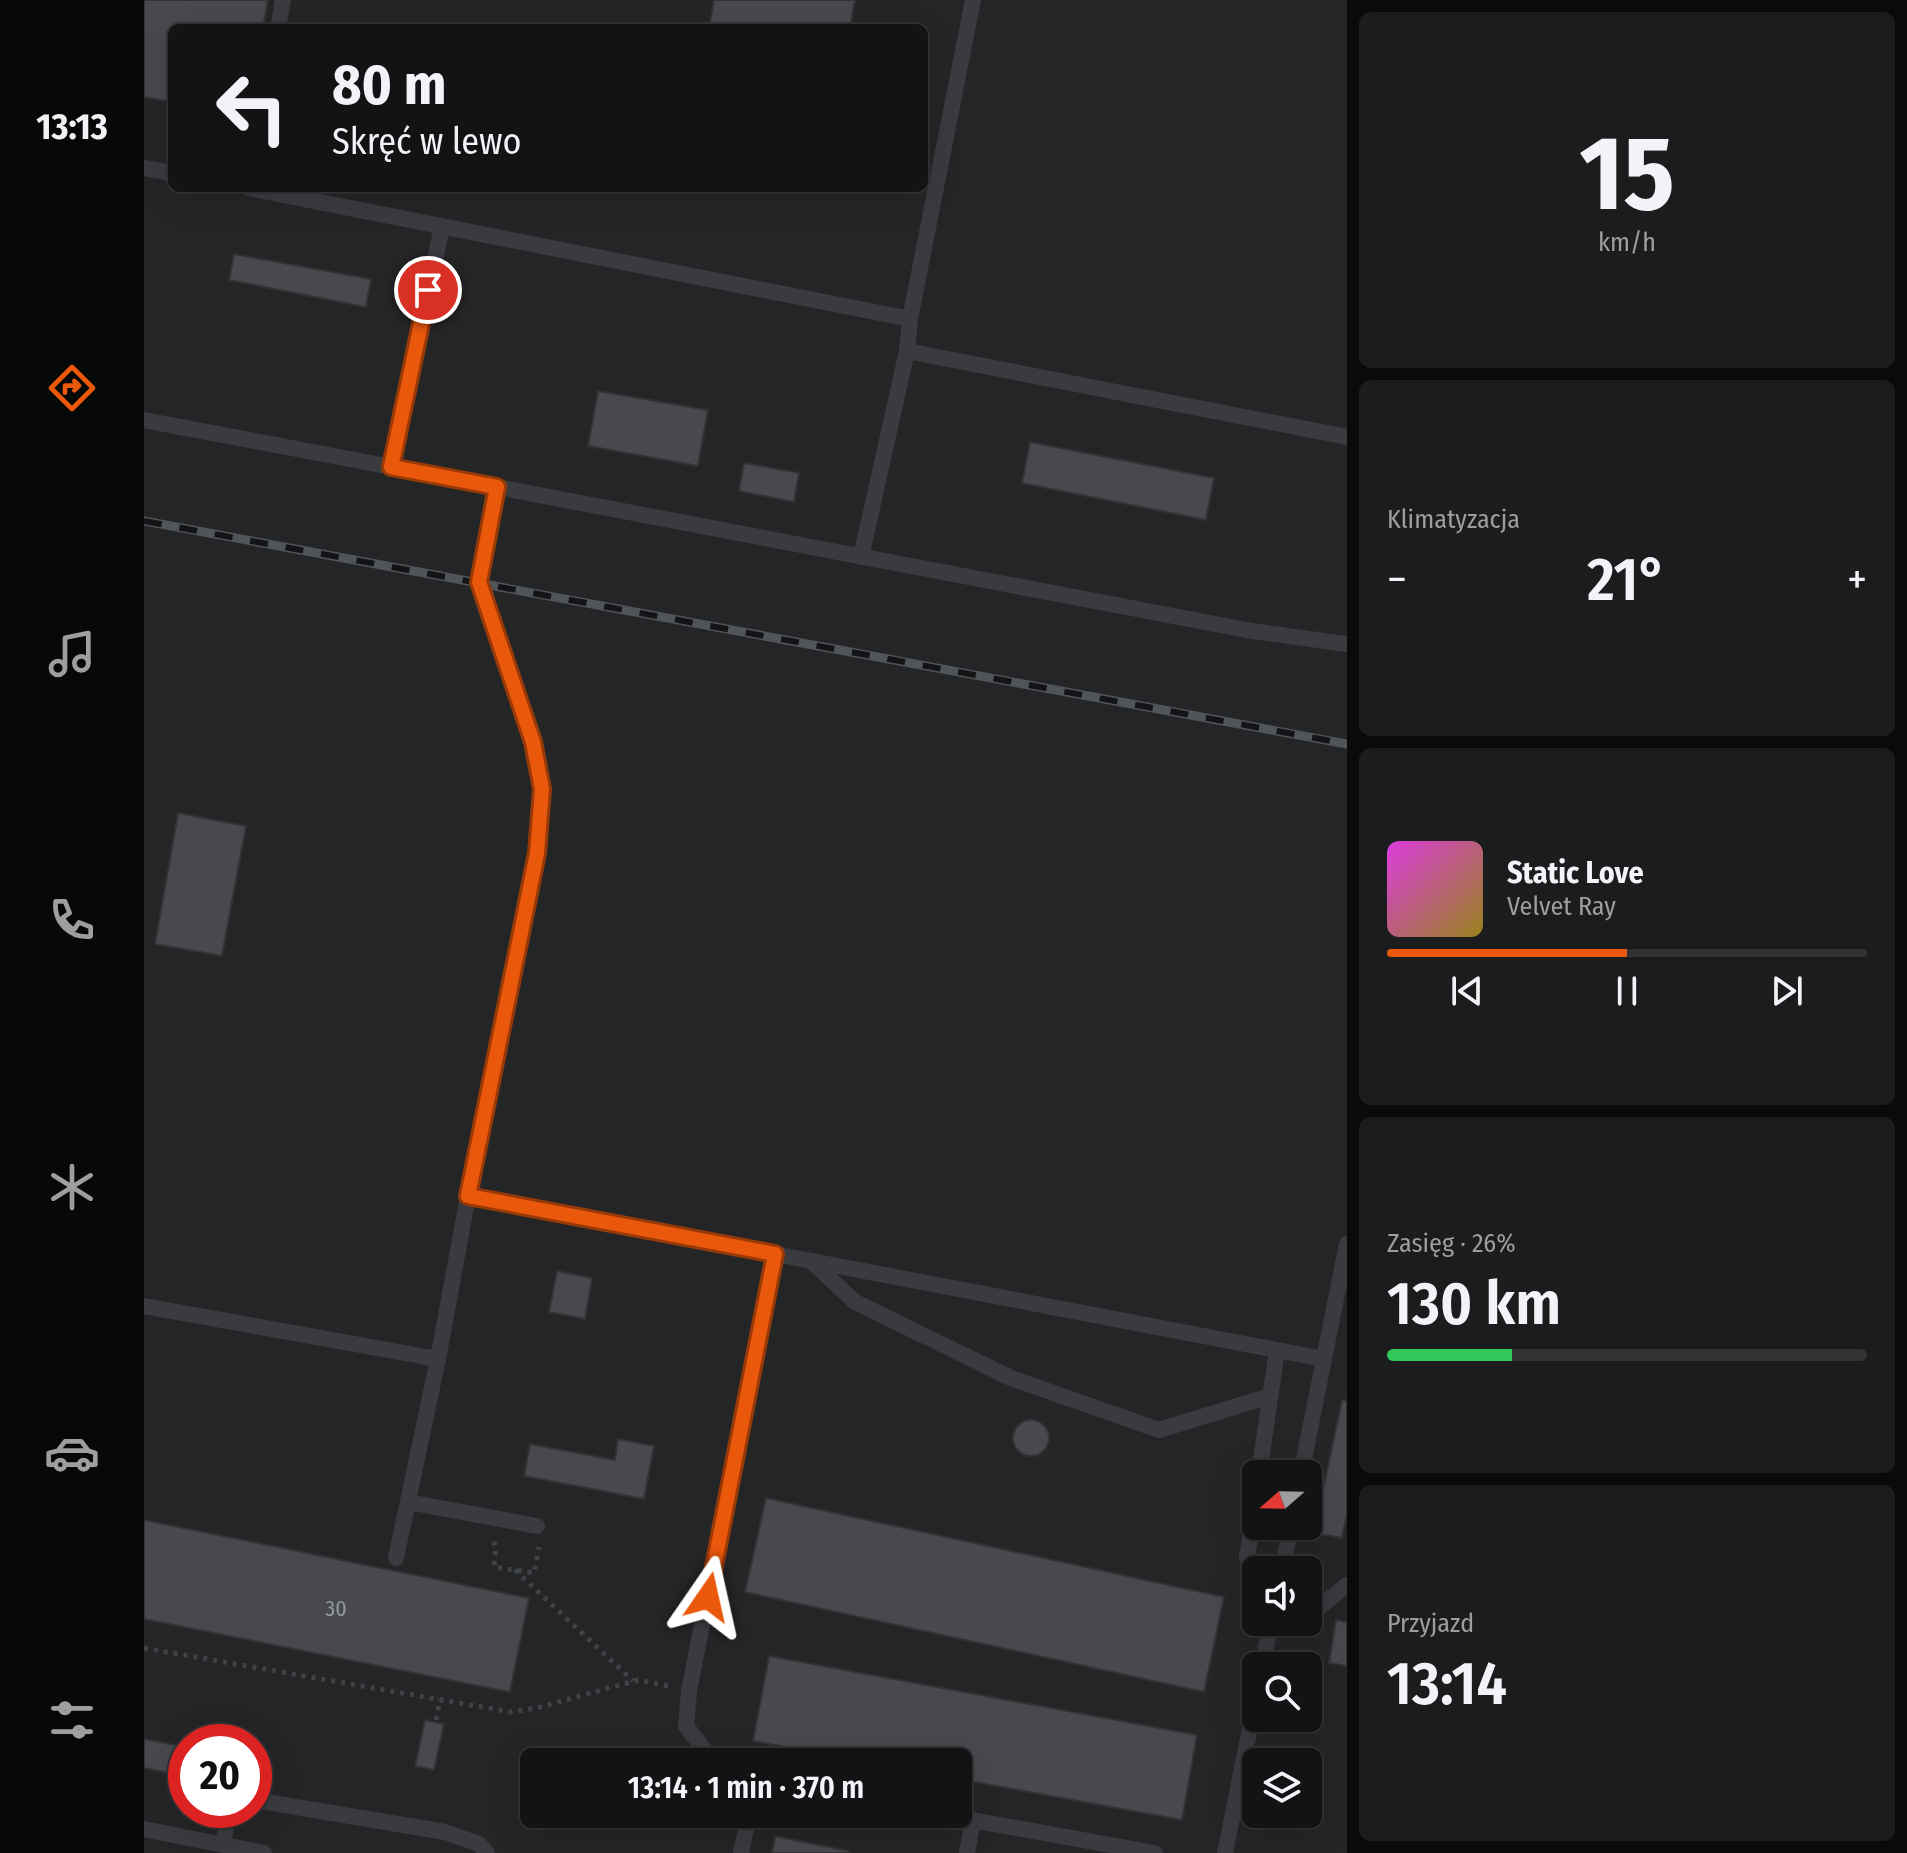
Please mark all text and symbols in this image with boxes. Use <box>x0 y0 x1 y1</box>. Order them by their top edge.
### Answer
text: 80 m <box>332 52 447 119</box>
icon: left <box>200 56 304 160</box>
text: 13:13 <box>36 105 108 149</box>
text: 15 <box>1579 112 1675 237</box>
text: Skręć w lewo <box>332 120 522 164</box>
text: km/h <box>1598 227 1656 258</box>
pin <box>394 256 462 324</box>
icon: arrive <box>406 268 450 312</box>
icon: directions <box>44 360 100 416</box>
text: Klimatyzacja <box>1387 504 1520 535</box>
text: 21° <box>1587 544 1667 616</box>
text: − <box>1387 553 1407 606</box>
text: + <box>1847 553 1867 606</box>
icon: music <box>44 626 100 682</box>
text: Static Love <box>1507 855 1644 891</box>
text: Velvet Ray <box>1507 891 1616 922</box>
icon: phone <box>44 892 100 948</box>
icon: previous <box>1445 969 1489 1013</box>
icon: pause <box>1605 969 1649 1013</box>
icon: next <box>1765 969 1809 1013</box>
icon: climate <box>44 1159 100 1215</box>
text: Zasięg · 26% <box>1387 1228 1516 1259</box>
text: 130 km <box>1387 1268 1561 1340</box>
icon: car <box>44 1425 100 1481</box>
north arrow <box>1242 1460 1322 1540</box>
map controls <box>1242 1460 1322 1828</box>
position arrow <box>666 1555 750 1639</box>
button: sound <box>1242 1556 1322 1636</box>
house number: 30 <box>325 1595 347 1622</box>
text: Przyjazd <box>1387 1608 1474 1639</box>
text: 13:14 <box>1387 1648 1507 1720</box>
button: search <box>1242 1652 1322 1732</box>
icon: filters <box>44 1692 100 1748</box>
speed limit sign: 20 <box>168 1724 272 1828</box>
button: layers <box>1242 1748 1322 1828</box>
text: 13:14 · 1 min · 370 m <box>628 1770 864 1806</box>

